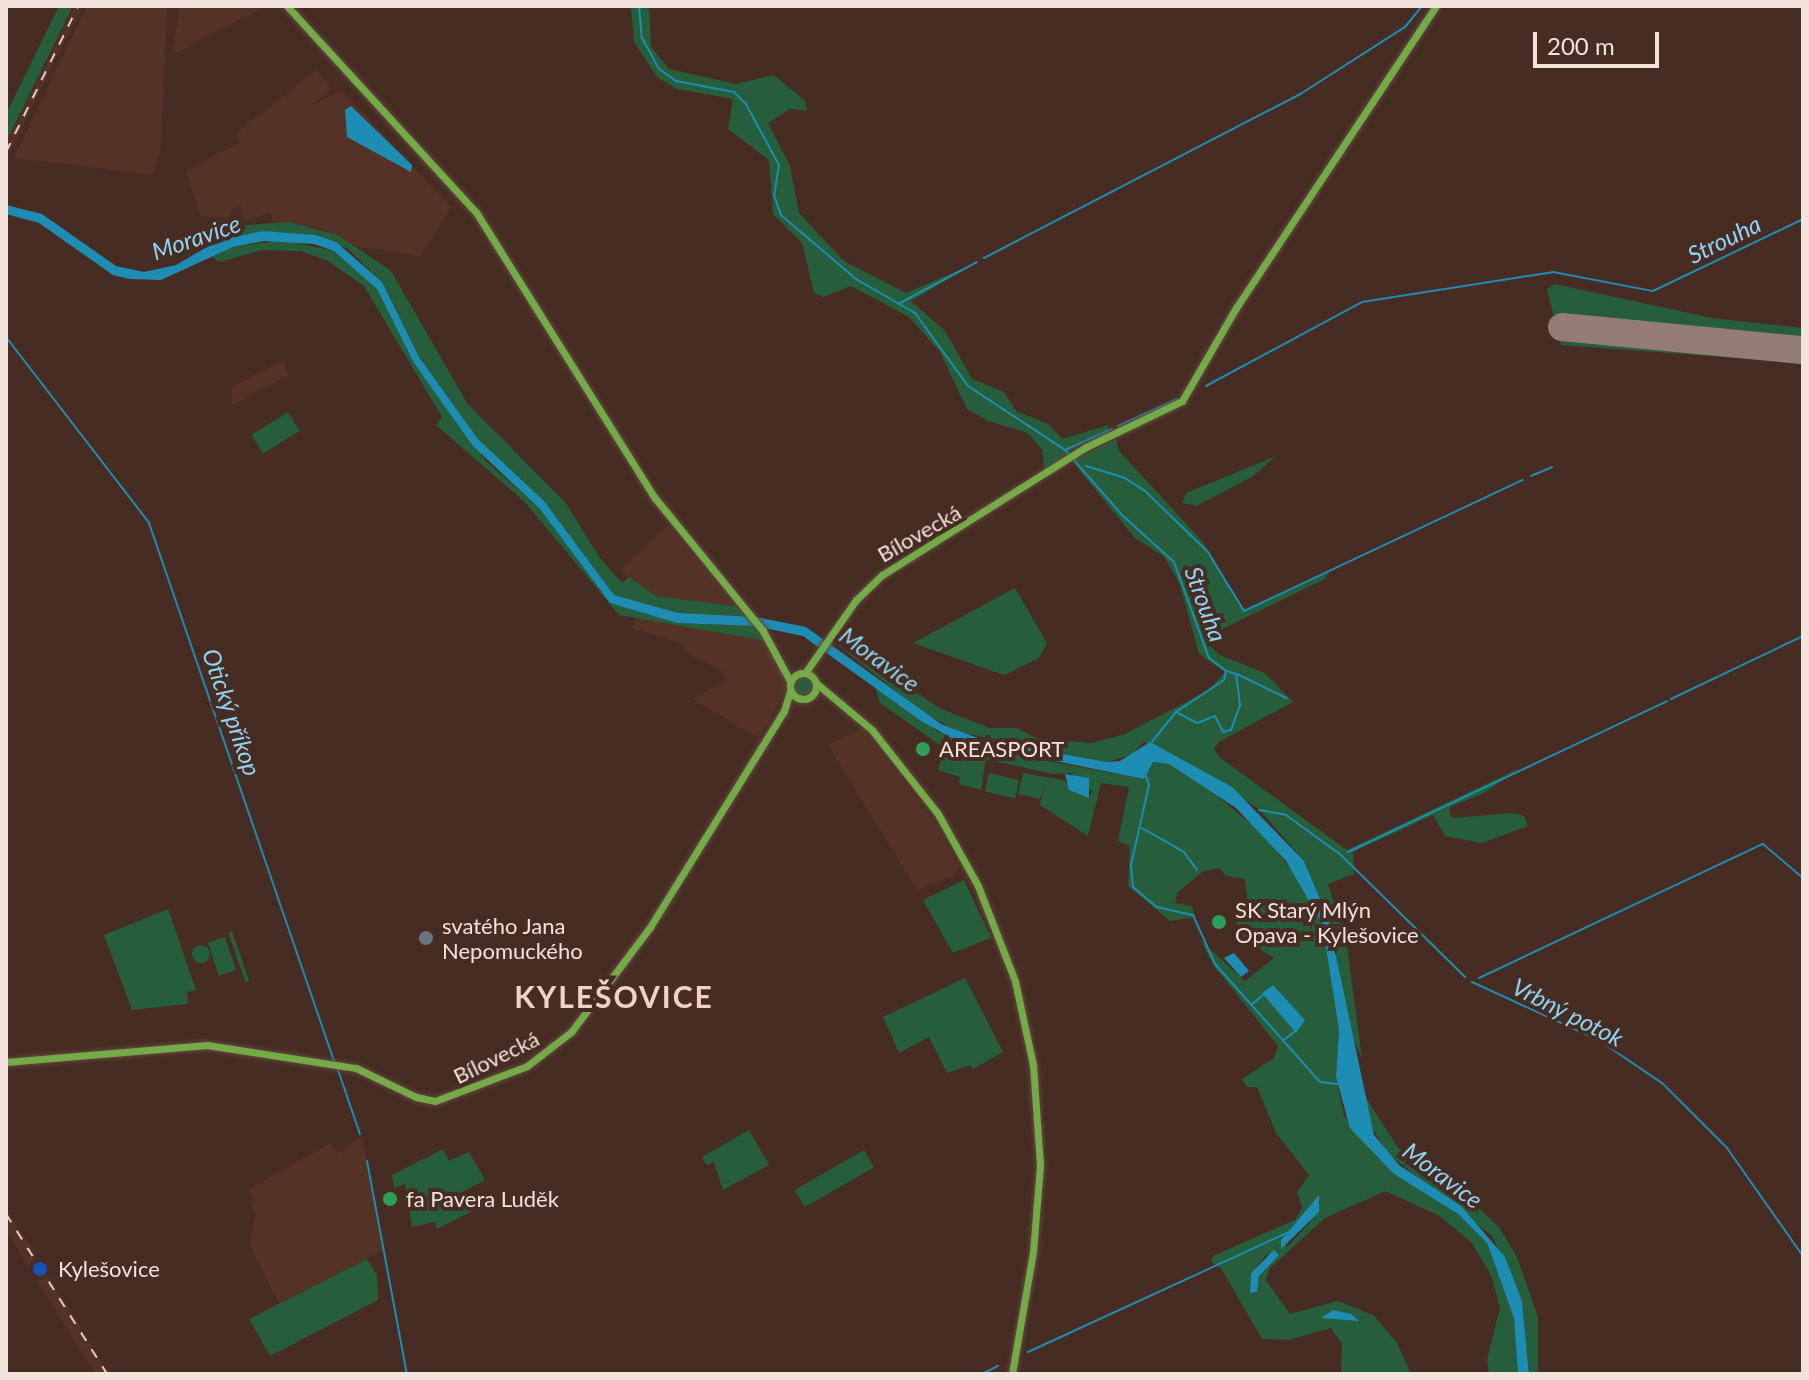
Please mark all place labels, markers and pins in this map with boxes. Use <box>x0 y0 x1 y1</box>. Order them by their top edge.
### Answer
place label: AREASPORT <box>939 736 1064 762</box>
marker: AREASPORT <box>914 740 932 758</box>
place label: SK Starý Mlýn Opava - Kylešovice <box>1235 896 1419 948</box>
place label: svatého Jana Nepomuckého <box>442 912 583 964</box>
marker: SK Starý Mlýn Opava - Kylešovice <box>1210 913 1228 931</box>
marker: svatého Jana Nepomuckého <box>417 929 435 947</box>
place label: fa Pavera Luděk <box>406 1186 559 1212</box>
marker: fa Pavera Luděk <box>381 1190 399 1208</box>
place label: Kylešovice <box>58 1256 160 1282</box>
marker: Kylešovice <box>29 1258 51 1280</box>

